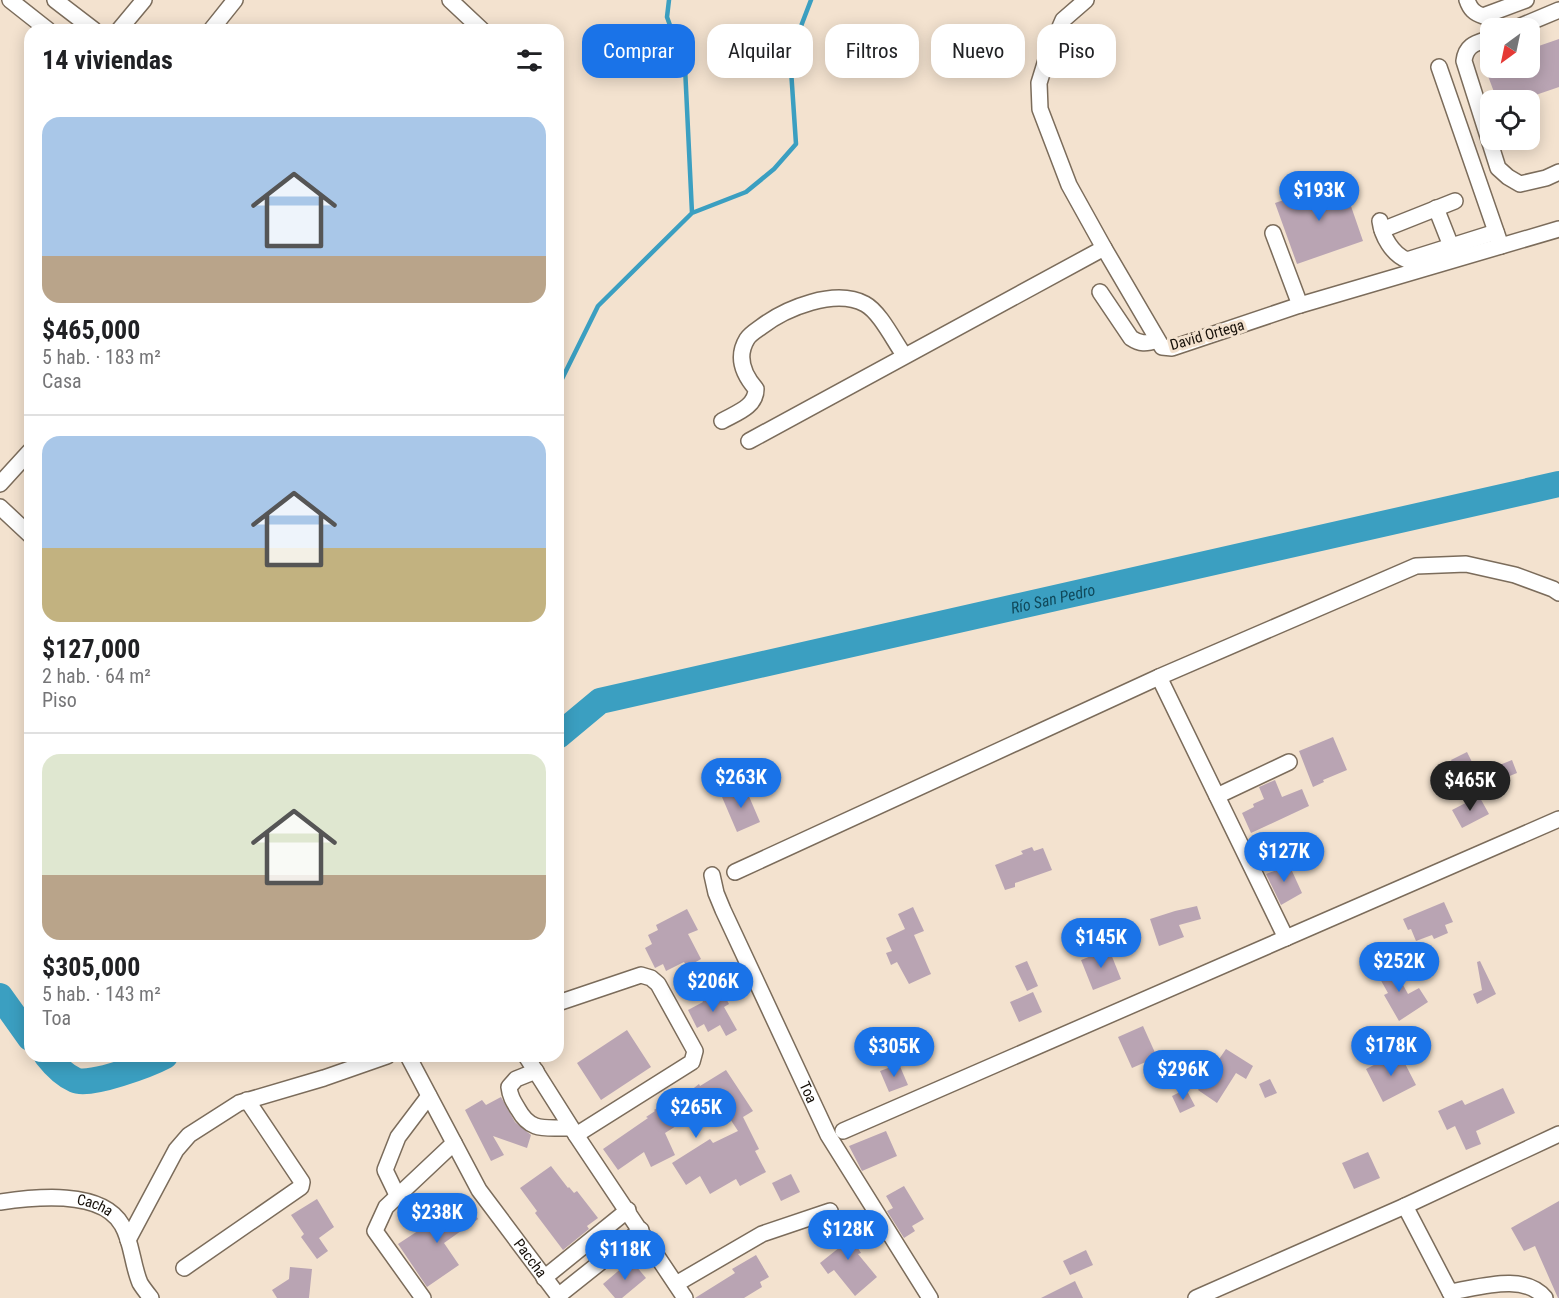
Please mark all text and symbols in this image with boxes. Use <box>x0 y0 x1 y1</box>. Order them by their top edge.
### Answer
north arrow <box>1480 18 1540 78</box>
map controls <box>1480 18 1540 150</box>
chip: Comprar <box>582 24 695 78</box>
chip: Alquilar <box>707 24 813 78</box>
chip: Filtros <box>825 24 919 78</box>
chip: Nuevo <box>931 24 1025 78</box>
chip: Piso <box>1037 24 1116 78</box>
icon: filters <box>513 44 546 77</box>
text: 14 viviendas <box>42 45 173 75</box>
button: locate <box>1480 90 1540 150</box>
icon: home <box>240 156 348 264</box>
pin: $193K <box>1277 171 1361 222</box>
text: $193K <box>1293 178 1345 202</box>
text: $465,000 <box>42 315 140 345</box>
street label: David Ortega <box>1168 316 1246 354</box>
text: 5 hab. · 183 m² <box>42 345 161 369</box>
text: Casa <box>42 369 82 393</box>
icon: home <box>240 475 348 583</box>
water label: Río San Pedro <box>1009 580 1097 618</box>
text: $127,000 <box>42 634 140 664</box>
text: 2 hab. · 64 m² <box>42 664 151 688</box>
text: Piso <box>42 688 77 712</box>
pin: $263K <box>699 758 783 809</box>
pin: $465K <box>1428 761 1512 812</box>
text: $263K <box>715 765 767 789</box>
text: $465K <box>1444 768 1496 792</box>
icon: home <box>240 793 348 901</box>
pin: $127K <box>1242 832 1326 883</box>
text: $127K <box>1258 839 1310 863</box>
pin: $145K <box>1059 918 1143 969</box>
text: $145K <box>1075 925 1127 949</box>
pin: $252K <box>1357 942 1441 993</box>
text: $252K <box>1373 949 1425 973</box>
text: $305,000 <box>42 952 140 982</box>
pin: $206K <box>671 962 755 1013</box>
text: $206K <box>687 969 739 993</box>
text: 5 hab. · 143 m² <box>42 982 161 1006</box>
text: Toa <box>42 1006 71 1030</box>
pin: $178K <box>1349 1026 1433 1077</box>
pin: $305K <box>852 1027 936 1078</box>
text: $178K <box>1365 1033 1417 1057</box>
text: $305K <box>868 1034 920 1058</box>
pin: $296K <box>1141 1050 1225 1101</box>
text: $296K <box>1157 1057 1209 1081</box>
street label: Toa <box>795 1079 821 1106</box>
pin: $265K <box>654 1088 738 1139</box>
text: $265K <box>670 1095 722 1119</box>
street label: Cacha <box>75 1190 117 1220</box>
pin: $238K <box>395 1193 479 1244</box>
text: $238K <box>411 1200 463 1224</box>
pin: $128K <box>806 1210 890 1261</box>
text: $128K <box>822 1217 874 1241</box>
pin: $118K <box>583 1230 667 1281</box>
street label: Paccha <box>510 1235 551 1281</box>
text: $118K <box>599 1237 651 1261</box>

